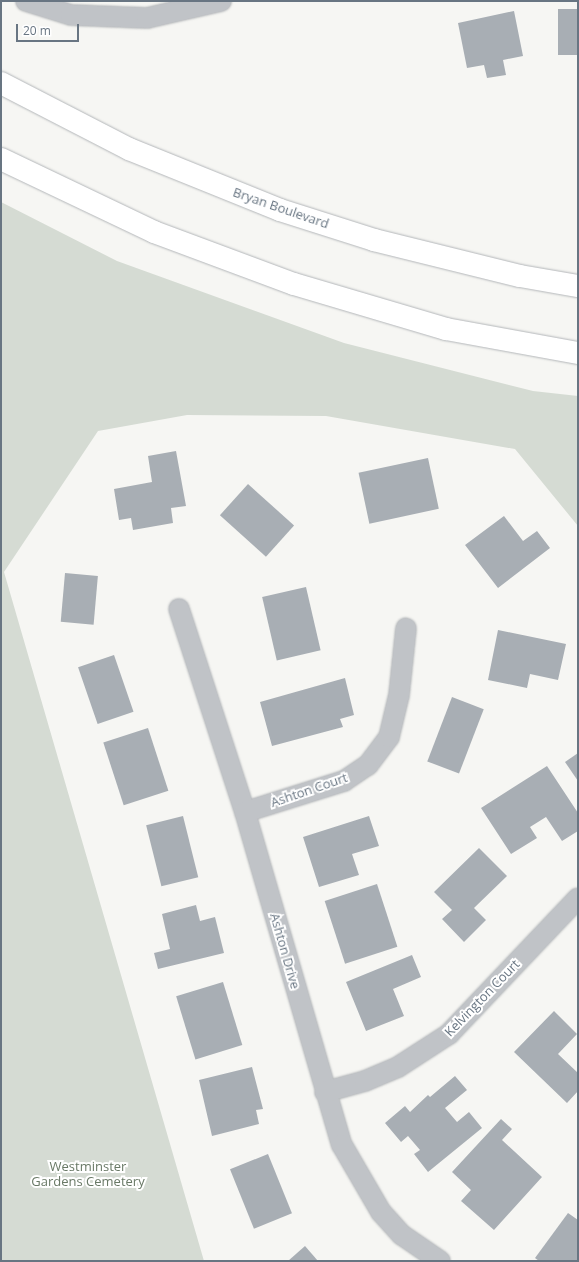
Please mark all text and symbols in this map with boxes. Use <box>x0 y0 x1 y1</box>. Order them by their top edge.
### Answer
scale bar <box>18 16 81 42</box>
text: 20 m <box>23 22 51 39</box>
street label: Bryan Boulevard <box>231 184 331 232</box>
street label: Ashton Court <box>269 770 349 810</box>
street label: Ashton Drive <box>267 911 303 991</box>
street label: Kelvington Court <box>441 956 523 1040</box>
park label: Westminster Gardens Cemetery <box>31 1159 145 1190</box>

